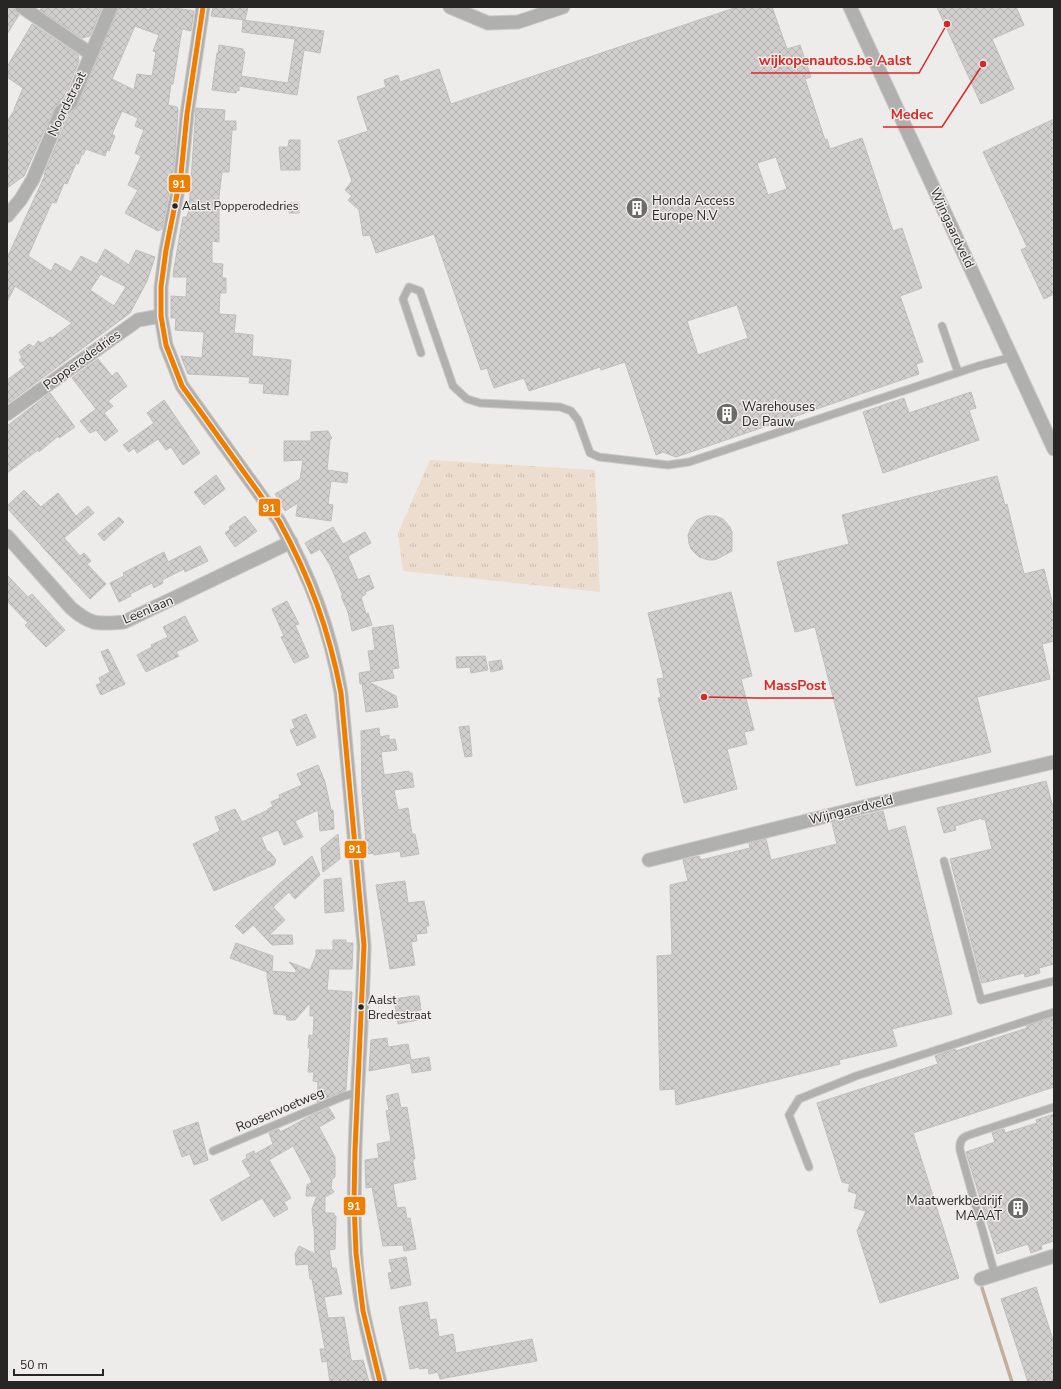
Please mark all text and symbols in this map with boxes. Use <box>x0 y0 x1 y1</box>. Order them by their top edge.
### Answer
callout: wijkopenautos.be Aalst <box>751 47 919 73</box>
text: wijkopenautos.be Aalst <box>759 51 912 70</box>
street label: Noordstraat <box>44 68 91 139</box>
callout: Medec <box>883 101 942 127</box>
text: Medec <box>891 105 934 124</box>
line badge: 91 <box>168 174 191 193</box>
text: 91 <box>172 177 186 192</box>
street label: Wijngaardveld <box>926 185 978 271</box>
place label: Honda Access Europe N.V <box>652 192 735 225</box>
building icon: Honda Access Europe N.V <box>624 195 650 221</box>
place label: Aalst Popperodedries <box>182 198 299 214</box>
marker: Aalst Popperodedries <box>170 201 180 211</box>
street label: Popperodedries <box>40 326 124 394</box>
place label: Warehouses De Pauw <box>742 398 815 431</box>
building icon: Warehouses De Pauw <box>714 401 740 427</box>
line badge: 91 <box>258 498 281 517</box>
text: 91 <box>262 501 276 516</box>
street label: Leenlaan <box>120 591 176 629</box>
callout: MassPost <box>756 672 834 698</box>
text: MassPost <box>764 676 827 695</box>
street label: Wijngaardveld <box>807 791 895 829</box>
line badge: 91 <box>344 840 367 859</box>
text: 91 <box>348 842 362 857</box>
place label: Aalst Bredestraat <box>368 992 432 1023</box>
marker: Aalst Bredestraat <box>356 1002 366 1012</box>
street label: Roosenvoetweg <box>233 1083 327 1137</box>
place label: Maatwerkbedrijf MAAAT <box>906 1192 1003 1225</box>
building icon: Maatwerkbedrijf MAAAT <box>1005 1195 1031 1221</box>
line badge: 91 <box>343 1196 366 1216</box>
text: 91 <box>347 1199 361 1214</box>
scale bar <box>14 1351 103 1377</box>
text: 50 m <box>20 1357 48 1373</box>

